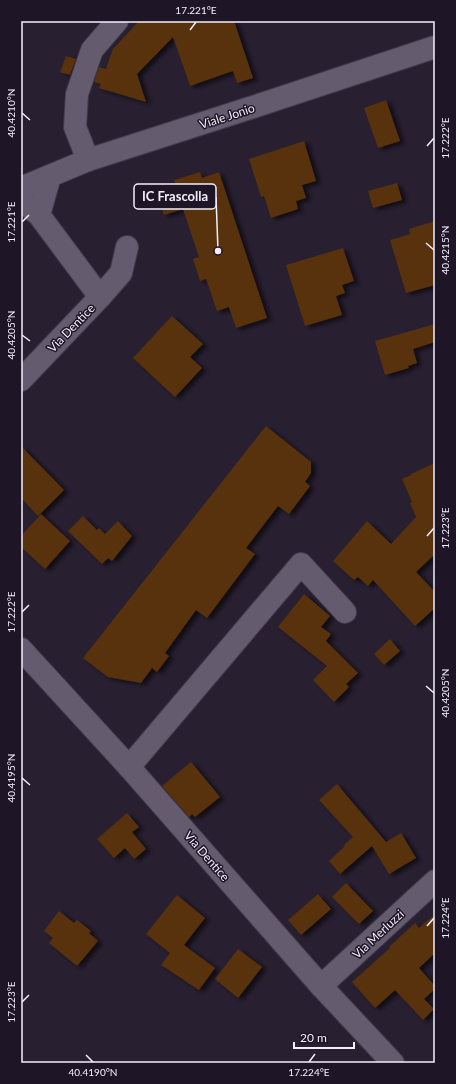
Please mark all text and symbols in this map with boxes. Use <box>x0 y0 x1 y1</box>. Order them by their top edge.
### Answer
text: 17.221°E <box>175 4 217 16</box>
text: 40.4210°N <box>5 89 17 137</box>
street label: Viale Jonio <box>198 100 257 132</box>
text: 17.222°E <box>439 117 451 159</box>
callout: IC Frascolla <box>134 184 216 209</box>
text: IC Frascolla <box>142 188 208 204</box>
text: 17.221°E <box>5 201 17 243</box>
text: 40.4215°N <box>439 226 451 274</box>
street label: Via Dentice <box>44 301 98 355</box>
text: 40.4205°N <box>5 311 17 359</box>
text: 17.223°E <box>439 507 451 549</box>
text: 17.222°E <box>5 591 17 633</box>
text: 40.4205°N <box>439 669 451 717</box>
text: 40.4195°N <box>5 754 17 802</box>
street label: Via Dentice <box>181 828 233 884</box>
text: 17.224°E <box>439 897 451 939</box>
street label: Via Merluzzi <box>349 906 407 962</box>
text: 17.223°E <box>5 981 17 1023</box>
scale bar <box>294 1024 354 1050</box>
text: 20 m <box>300 1030 327 1045</box>
text: 40.4190°N <box>69 1066 117 1078</box>
text: 17.224°E <box>288 1066 330 1078</box>

